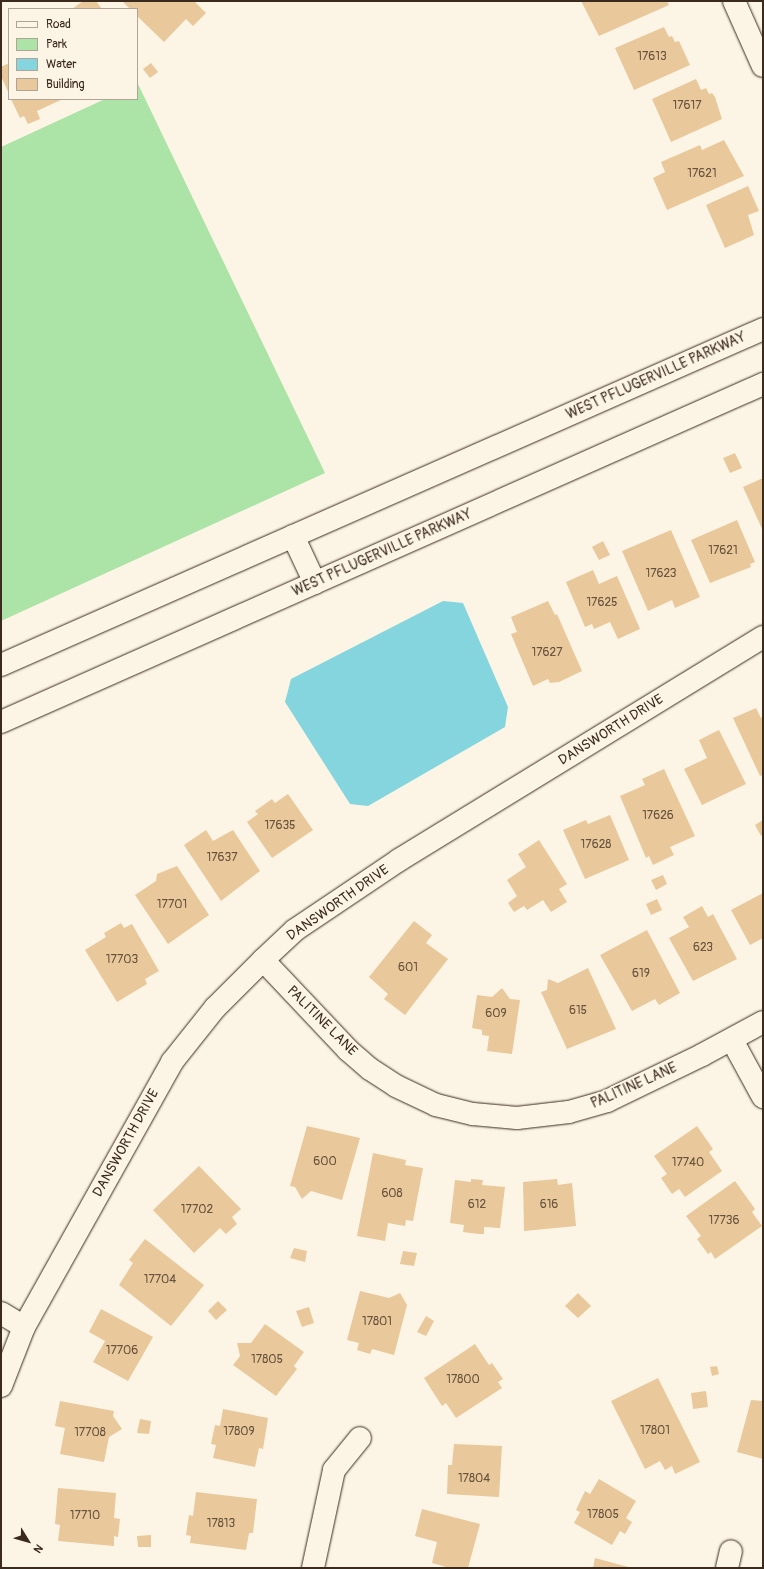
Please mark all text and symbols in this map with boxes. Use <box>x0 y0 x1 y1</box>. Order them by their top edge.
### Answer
legend <box>8 8 138 100</box>
text: Road <box>46 17 71 32</box>
text: Park <box>46 37 67 52</box>
house number: 17613 <box>637 50 667 64</box>
text: Water <box>46 57 77 72</box>
text: Building <box>46 77 85 92</box>
house number: 17617 <box>672 99 702 113</box>
house number: 17621 <box>687 167 717 181</box>
street label: WEST PFLUGERVILLE PARKWAY <box>564 329 748 423</box>
street label: WEST PFLUGERVILLE PARKWAY <box>290 506 474 600</box>
house number: 17621 <box>708 544 738 558</box>
house number: 17623 <box>645 567 677 581</box>
house number: 17625 <box>586 596 618 610</box>
house number: 17627 <box>531 646 563 660</box>
street label: DANSWORTH DRIVE <box>555 691 667 769</box>
house number: 17626 <box>642 809 674 823</box>
house number: 17635 <box>264 819 296 833</box>
house number: 17628 <box>581 838 611 852</box>
house number: 17637 <box>206 851 238 865</box>
street label: DANSWORTH DRIVE <box>284 862 392 944</box>
house number: 17701 <box>157 898 187 912</box>
house number: 623 <box>693 941 713 955</box>
house number: 17703 <box>106 953 138 967</box>
house number: 601 <box>398 961 418 975</box>
house number: 619 <box>632 967 650 981</box>
street label: PALITINE LANE <box>283 982 361 1060</box>
house number: 615 <box>569 1004 587 1018</box>
house number: 609 <box>485 1007 507 1021</box>
street label: PALITINE LANE <box>588 1060 680 1112</box>
street label: DANSWORTH DRIVE <box>89 1086 163 1200</box>
house number: 600 <box>313 1155 337 1169</box>
house number: 17740 <box>672 1156 704 1170</box>
house number: 608 <box>381 1187 403 1201</box>
house number: 612 <box>468 1198 486 1212</box>
house number: 616 <box>540 1198 558 1212</box>
house number: 17702 <box>181 1203 213 1217</box>
house number: 17736 <box>708 1214 740 1228</box>
house number: 17704 <box>144 1273 176 1287</box>
house number: 17801 <box>362 1315 392 1329</box>
house number: 17706 <box>106 1344 138 1358</box>
house number: 17805 <box>251 1353 283 1367</box>
house number: 17800 <box>446 1373 480 1387</box>
house number: 17801 <box>640 1424 670 1438</box>
house number: 17809 <box>223 1425 255 1439</box>
house number: 17708 <box>74 1426 106 1440</box>
house number: 17804 <box>458 1472 490 1486</box>
house number: 17805 <box>587 1508 619 1522</box>
house number: 17710 <box>70 1509 100 1523</box>
house number: 17813 <box>207 1517 235 1531</box>
north arrow <box>8 1521 48 1561</box>
text: N <box>31 1542 45 1555</box>

